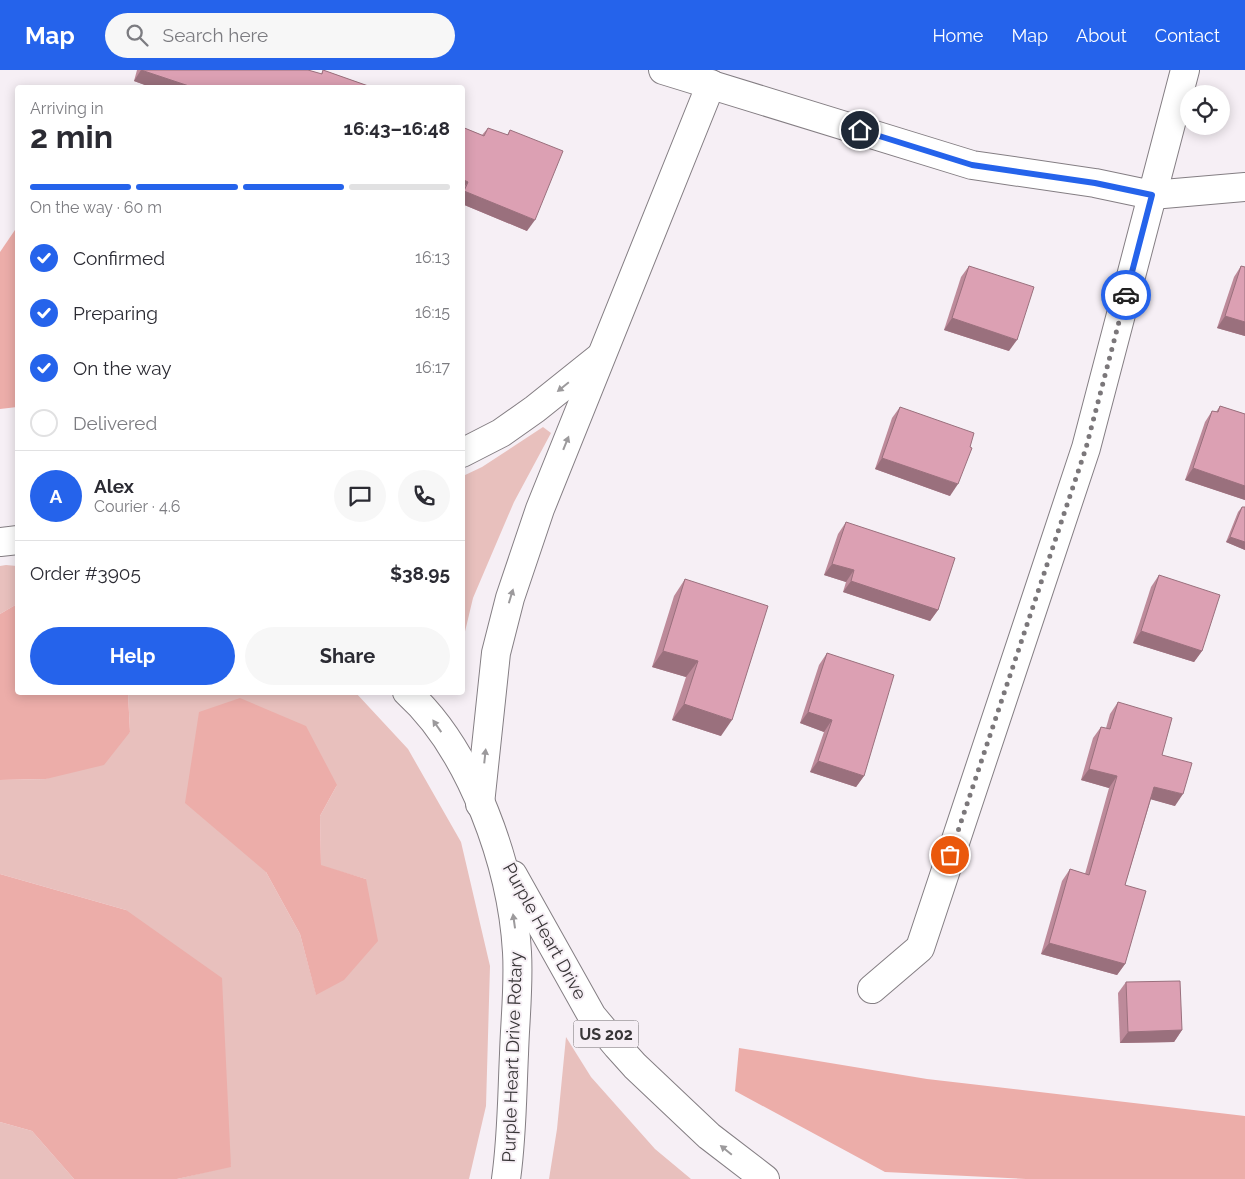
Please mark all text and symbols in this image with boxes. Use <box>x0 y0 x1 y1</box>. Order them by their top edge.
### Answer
search box <box>105 13 455 58</box>
text: Map <box>25 21 75 50</box>
icon: search <box>123 21 151 49</box>
text: Search here <box>163 24 268 46</box>
text: Home <box>932 25 983 46</box>
text: Map <box>1011 25 1048 46</box>
text: About <box>1076 25 1127 46</box>
text: Contact <box>1155 25 1220 46</box>
map controls <box>1180 85 1230 135</box>
button: locate <box>1180 85 1230 135</box>
text: Arriving in <box>30 99 104 118</box>
pin <box>839 109 881 151</box>
icon: home <box>846 116 874 144</box>
text: 16:43–16:48 <box>344 117 450 139</box>
text: 2 min <box>30 118 113 155</box>
text: On the way · 60 m <box>30 198 162 217</box>
icon: check <box>30 244 58 272</box>
text: Confirmed <box>73 247 165 269</box>
text: 16:13 <box>415 248 450 267</box>
courier <box>1101 270 1151 320</box>
icon: car <box>1112 281 1140 309</box>
icon: check <box>30 299 58 327</box>
text: Preparing <box>73 302 158 324</box>
text: 16:15 <box>415 303 450 322</box>
icon: check <box>30 354 58 382</box>
text: On the way <box>73 357 172 379</box>
text: 16:17 <box>415 358 450 377</box>
one-way arrow <box>557 381 570 392</box>
text: Delivered <box>73 412 157 434</box>
one-way arrow <box>563 436 571 450</box>
button: chat <box>334 470 386 522</box>
button: phone <box>398 470 450 522</box>
text: Alex <box>94 475 134 497</box>
text: A <box>50 485 62 507</box>
text: Courier · 4.6 <box>94 497 180 516</box>
text: Order #3905 <box>30 562 141 584</box>
text: $38.95 <box>390 562 450 584</box>
one-way arrow <box>507 588 515 603</box>
button: Help <box>30 627 235 685</box>
button: Share <box>245 627 450 685</box>
one-way arrow <box>432 719 442 733</box>
one-way arrow <box>482 747 490 763</box>
pin <box>929 834 971 876</box>
icon: bag <box>936 841 964 869</box>
street label: Purple Heart Drive <box>499 859 591 1003</box>
one-way arrow <box>509 913 517 929</box>
street label: Purple Heart Drive Rotary <box>498 951 526 1163</box>
road number: US 202 <box>574 1021 638 1048</box>
one-way arrow <box>720 1144 733 1155</box>

